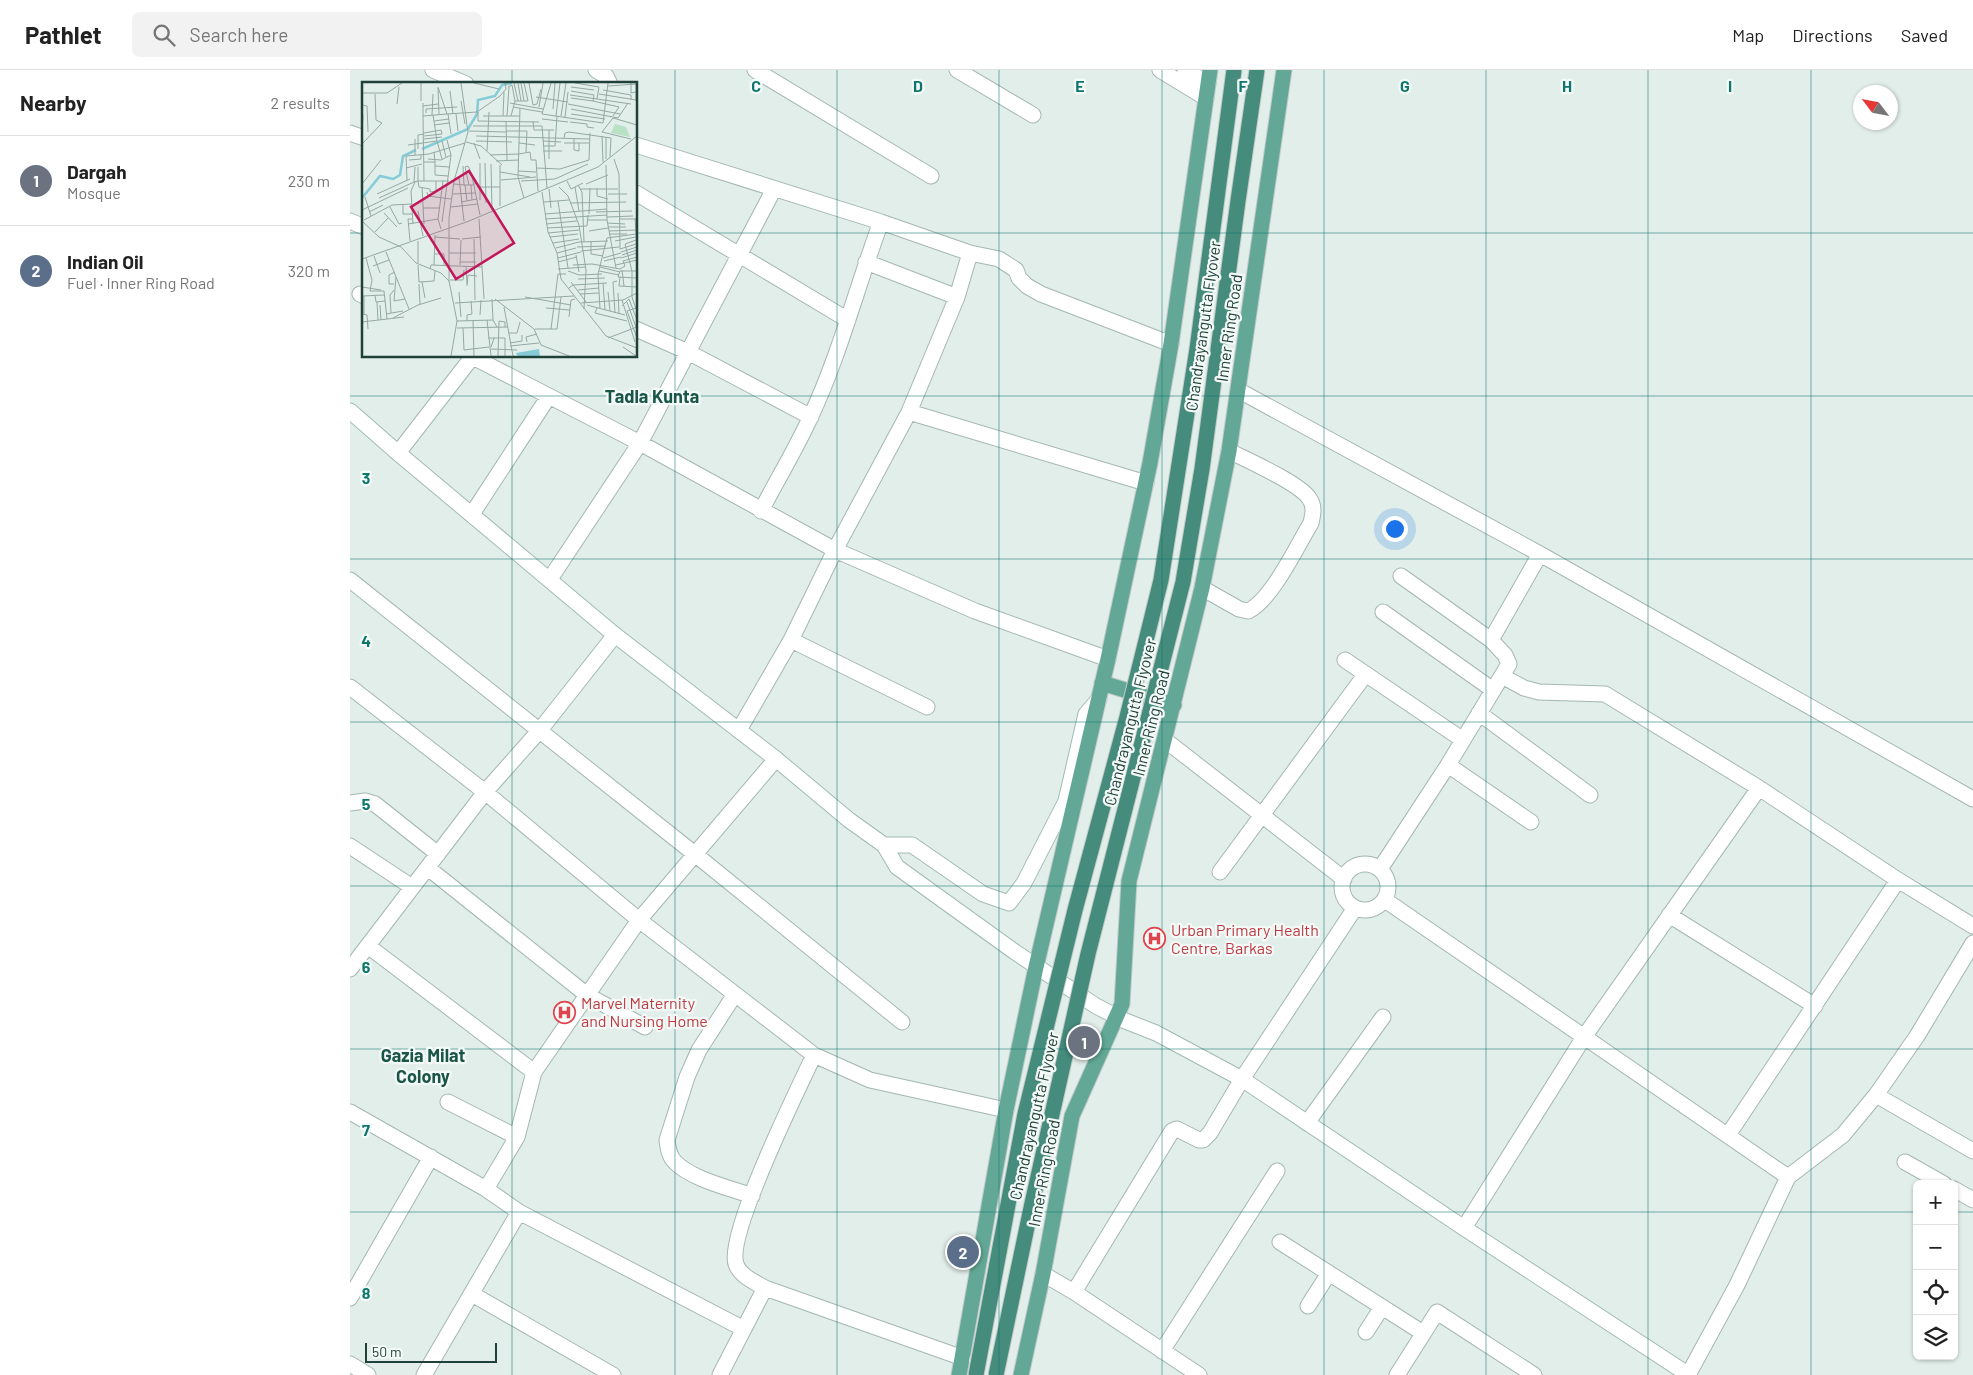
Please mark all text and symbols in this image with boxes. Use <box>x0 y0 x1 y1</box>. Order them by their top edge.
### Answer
search box <box>132 12 482 57</box>
text: Pathlet <box>25 20 102 49</box>
icon: search <box>150 21 178 49</box>
text: Search here <box>190 23 288 46</box>
text: Map <box>1732 24 1764 46</box>
text: Directions <box>1792 24 1873 46</box>
text: Saved <box>1901 24 1948 46</box>
text: C <box>751 76 761 95</box>
text: D <box>913 76 923 95</box>
text: E <box>1075 76 1085 95</box>
text: F <box>1239 76 1248 95</box>
text: G <box>1400 76 1410 95</box>
text: H <box>1562 76 1572 95</box>
text: I <box>1728 76 1732 95</box>
inset map <box>362 82 638 358</box>
north arrow <box>1853 85 1898 130</box>
text: Nearby <box>20 90 86 115</box>
text: 2 results <box>271 93 330 112</box>
text: Dargah <box>67 160 127 183</box>
text: 1 <box>33 171 39 190</box>
text: 230 m <box>288 171 330 190</box>
text: Mosque <box>67 183 121 202</box>
street label: Chandrayangutta Flyover <box>1181 239 1224 412</box>
text: Indian Oil <box>67 250 143 273</box>
text: 2 <box>32 261 40 280</box>
text: 320 m <box>288 261 330 280</box>
text: Fuel · Inner Ring Road <box>67 273 215 292</box>
street label: Inner Ring Road <box>1212 273 1245 383</box>
district label: Tadla Kunta <box>605 385 699 407</box>
text: 3 <box>362 468 370 487</box>
your location <box>1382 516 1408 542</box>
text: 4 <box>361 631 371 650</box>
street label: Chandrayangutta Flyover <box>1100 636 1160 808</box>
street label: Inner Ring Road <box>1128 668 1173 778</box>
text: 5 <box>362 794 371 813</box>
place label: Urban Primary Health Centre, Barkas <box>1171 920 1319 957</box>
hospital icon: Urban Primary Health Centre, Barkas <box>1143 927 1167 951</box>
text: 6 <box>362 957 371 976</box>
place label: Marvel Maternity and Nursing Home <box>581 993 708 1030</box>
hospital icon: Marvel Maternity and Nursing Home <box>553 1000 577 1024</box>
pin: 1 <box>1068 1023 1100 1061</box>
street label: Chandrayangutta Flyover <box>1005 1030 1062 1202</box>
district label: Gazia Milat Colony <box>381 1044 465 1087</box>
street label: Inner Ring Road <box>1024 1118 1063 1228</box>
text: 7 <box>362 1120 370 1139</box>
map controls <box>1913 1180 1958 1360</box>
button: + <box>1913 1180 1958 1225</box>
button: − <box>1913 1225 1958 1270</box>
pin: 2 <box>947 1233 979 1271</box>
button: locate <box>1913 1270 1958 1315</box>
text: 8 <box>362 1283 371 1302</box>
button: layers <box>1913 1315 1958 1360</box>
scale bar <box>365 1340 498 1363</box>
text: 50 m <box>372 1343 401 1360</box>

